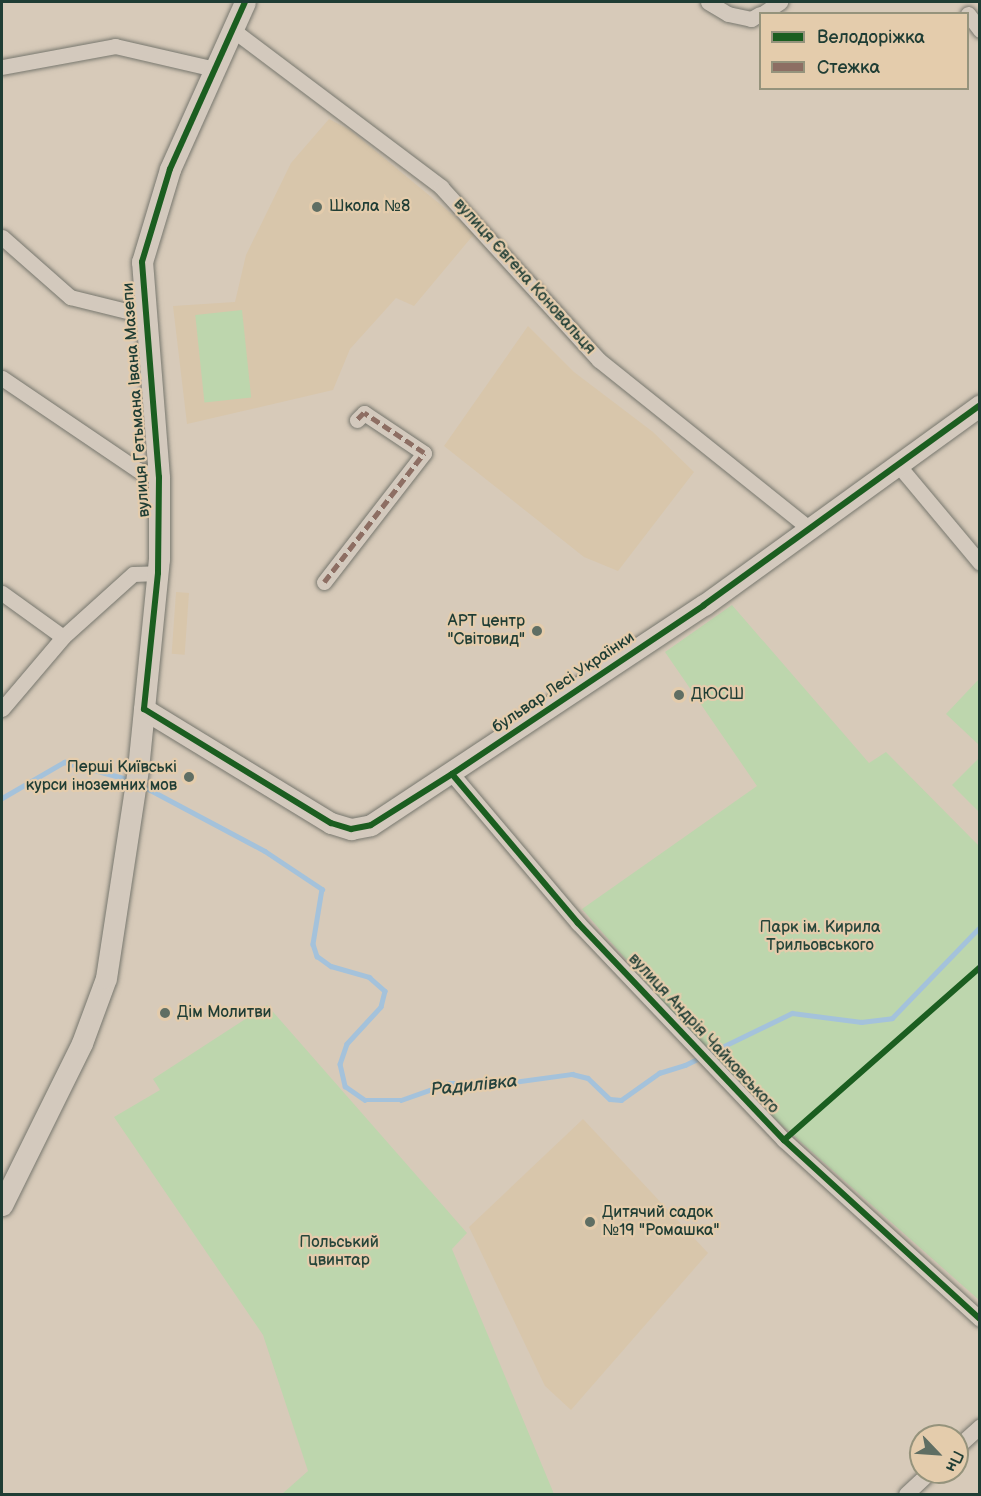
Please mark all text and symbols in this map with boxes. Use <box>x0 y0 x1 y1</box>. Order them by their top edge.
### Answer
legend <box>759 12 969 90</box>
text: Велодоріжка <box>817 27 925 48</box>
text: Стежка <box>817 57 880 78</box>
street label: вулиця Євгена Коновальця <box>449 195 599 359</box>
place label: Школа №8 <box>329 197 410 217</box>
marker: Школа №8 <box>310 200 324 214</box>
street label: вулиця Гетьмана Івана Мазепи <box>119 282 155 518</box>
place label: АРТ центр "Світовид" <box>447 612 525 650</box>
marker: АРТ центр "Світовид" <box>530 624 544 638</box>
street label: бульвар Лесі Українки <box>489 628 639 738</box>
place label: ДЮСШ <box>691 685 744 705</box>
marker: ДЮСШ <box>672 688 686 702</box>
place label: Перші Київські курси іноземних мов <box>26 758 177 796</box>
marker: Перші Київські курси іноземних мов <box>182 770 196 784</box>
park label: Парк ім. Кирила Трильовського <box>760 918 880 956</box>
street label: вулиця Андрія Чайковського <box>624 950 782 1118</box>
place label: Дім Молитви <box>177 1003 271 1023</box>
marker: Дім Молитви <box>158 1006 172 1020</box>
water label: Радилівка <box>429 1071 519 1101</box>
place label: Дитячий садок №19 "Ромашка" <box>602 1203 719 1241</box>
marker: Дитячий садок №19 "Ромашка" <box>583 1215 597 1229</box>
park label: Польський цвинтар <box>299 1233 379 1271</box>
north arrow <box>909 1424 969 1484</box>
text: Пн <box>941 1447 967 1475</box>

